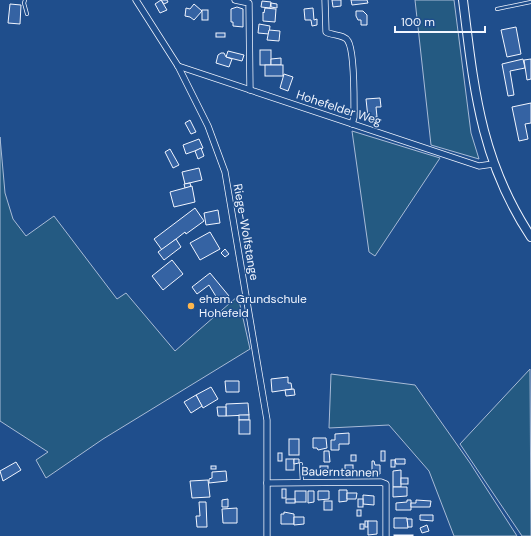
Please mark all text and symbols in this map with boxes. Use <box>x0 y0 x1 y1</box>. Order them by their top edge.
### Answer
scale bar <box>395 8 485 34</box>
text: 100 m <box>401 14 435 30</box>
street label: Hohefelder Weg <box>294 87 384 129</box>
street label: Riege-Wolfstange <box>230 182 262 282</box>
place label: ehem. Grundschule Hohefeld <box>199 291 307 321</box>
marker: ehem. Grundschule Hohefeld <box>186 301 196 311</box>
street label: Bauerntannen <box>301 463 379 481</box>

